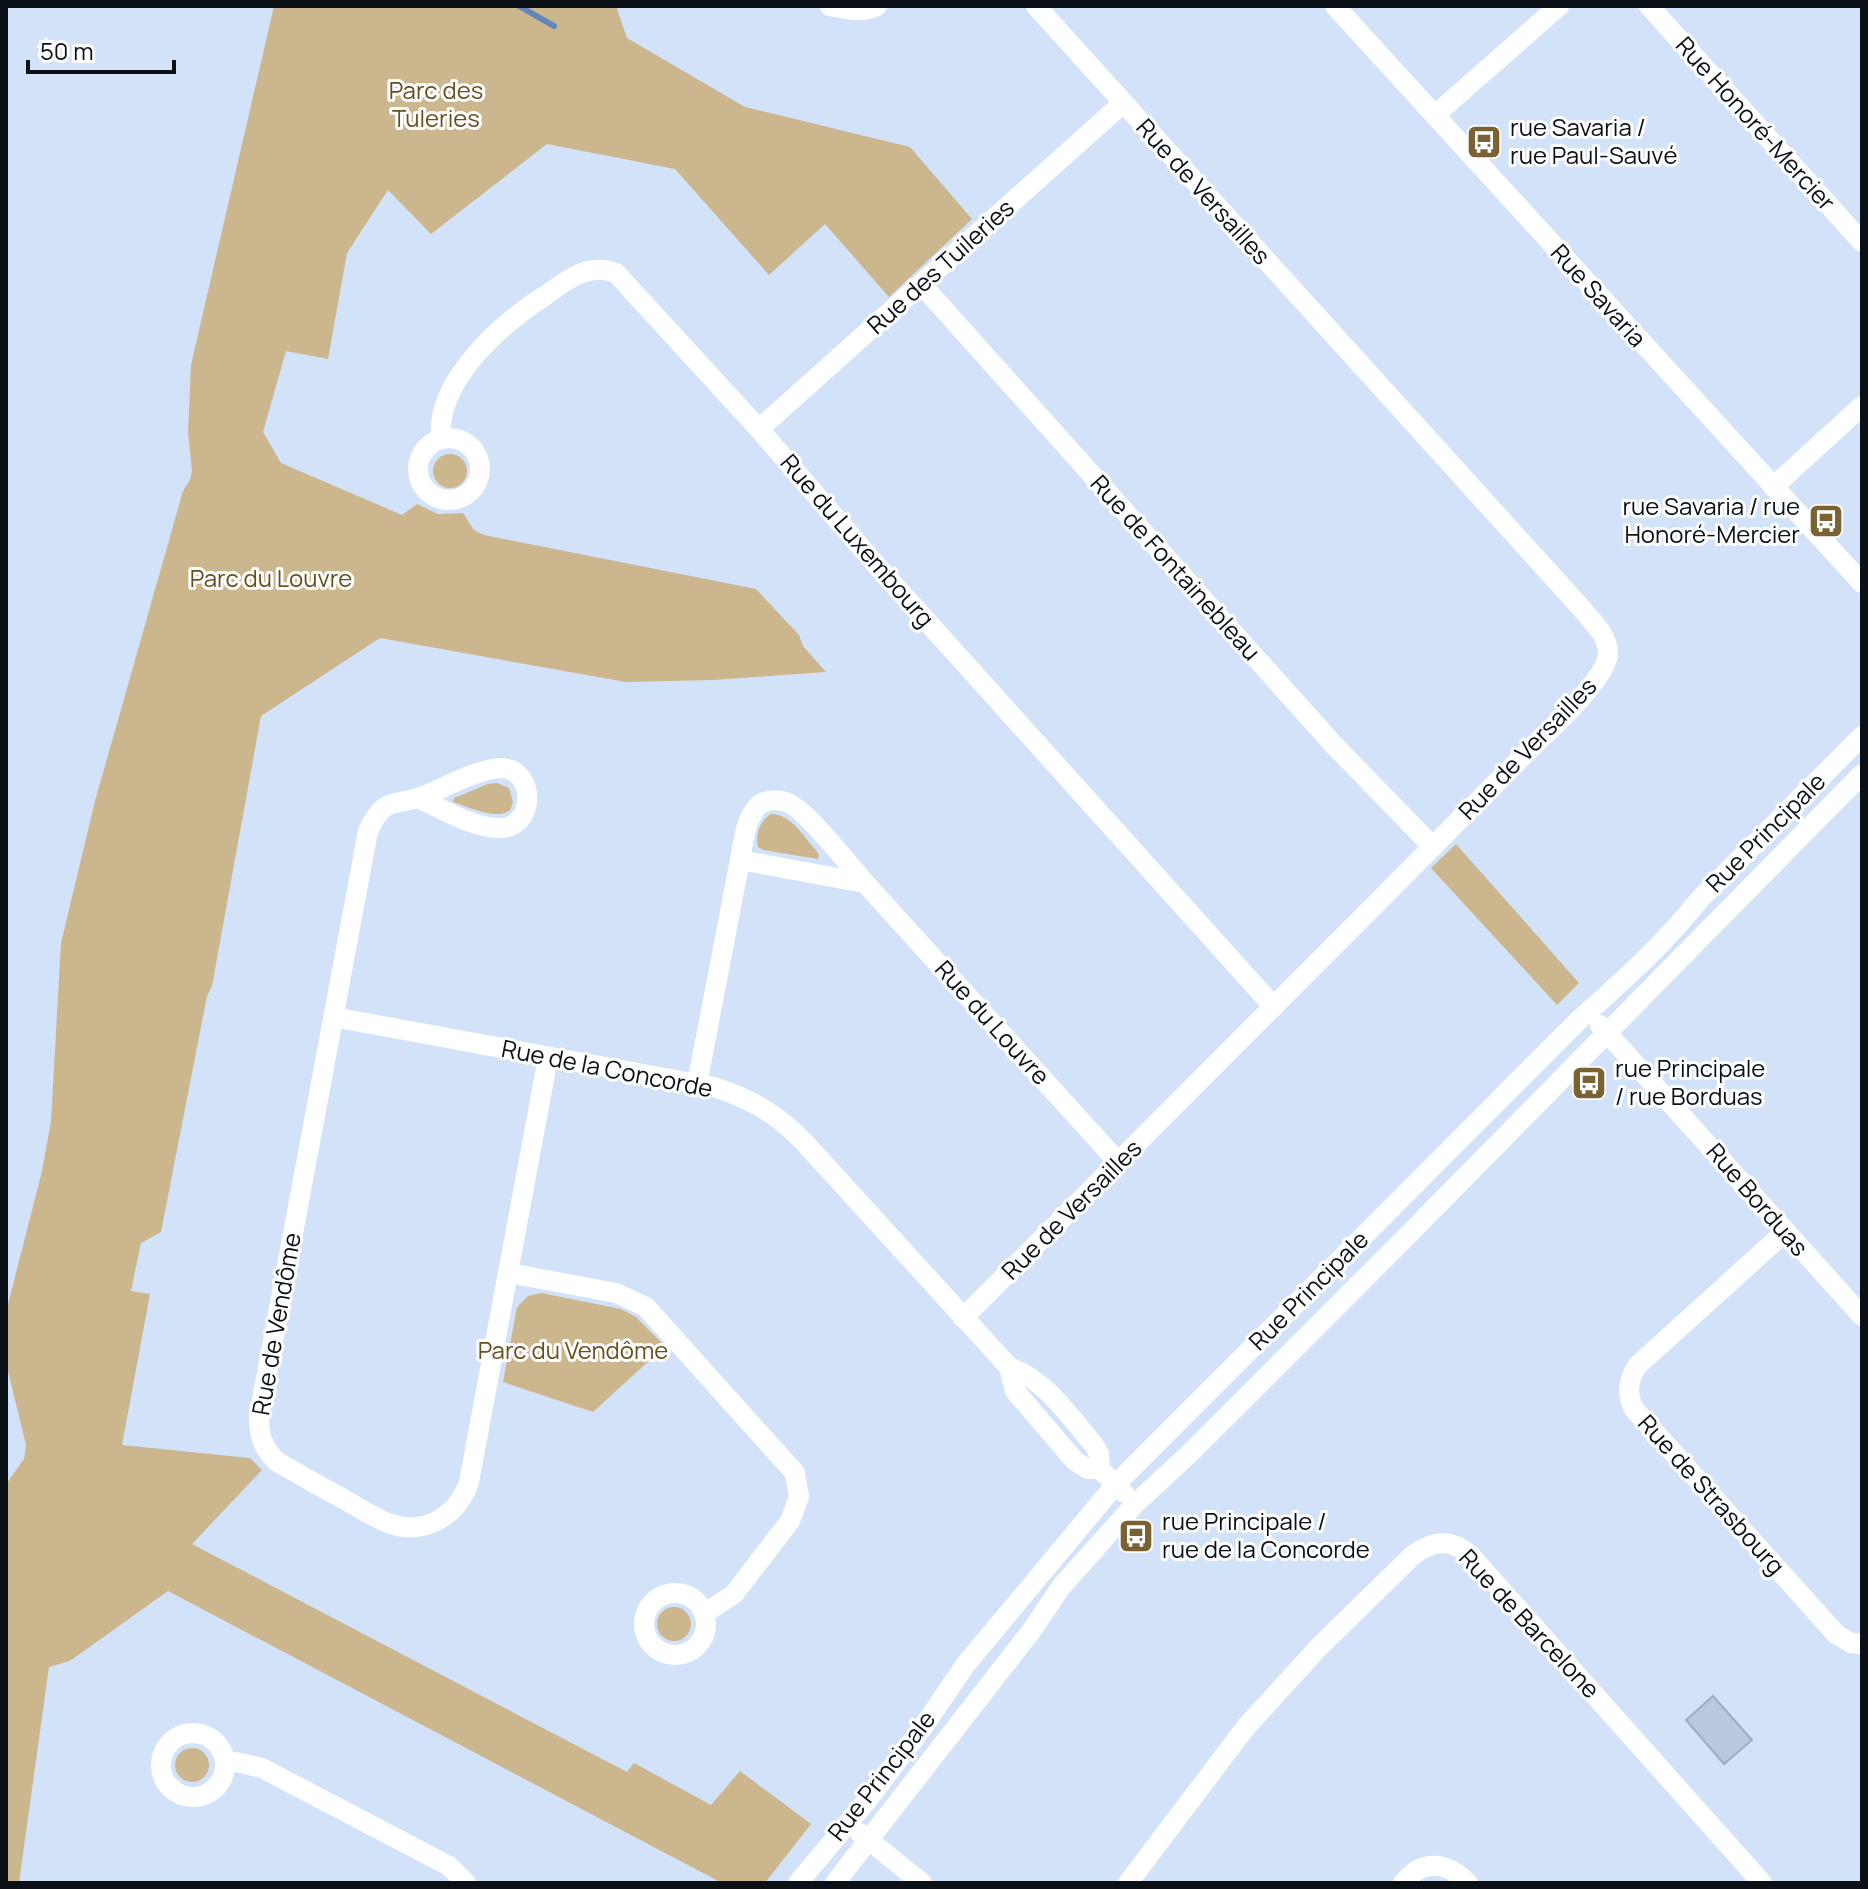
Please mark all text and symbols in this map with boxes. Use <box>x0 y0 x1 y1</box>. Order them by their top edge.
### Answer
scale bar <box>28 24 174 74</box>
street label: Rue Honoré-Mercier <box>1669 29 1843 217</box>
text: 50 m <box>40 34 94 67</box>
park label: Parc des Tuleries <box>389 73 483 134</box>
place label: rue Savaria / rue Paul-Sauvé <box>1510 110 1678 171</box>
street label: Rue de Versailles <box>1130 111 1279 271</box>
bus stop icon: rue Savaria / rue Paul-Sauvé <box>1465 123 1503 161</box>
street label: Rue des Tuileries <box>859 191 1021 341</box>
street label: Rue Savaria <box>1544 236 1654 354</box>
street label: Rue du Luxembourg <box>774 446 943 634</box>
street label: Rue de Fontainebleau <box>1084 467 1268 667</box>
place label: rue Savaria / rue Honoré-Mercier <box>1622 489 1800 550</box>
bus stop icon: rue Savaria / rue Honoré-Mercier <box>1807 502 1845 540</box>
park label: Parc du Louvre <box>190 561 352 594</box>
street label: Rue de Versailles <box>1450 670 1603 826</box>
street label: Rue Principale <box>1698 765 1832 899</box>
street label: Rue du Louvre <box>928 953 1058 1091</box>
street label: Rue de la Concorde <box>499 1031 716 1104</box>
place label: rue Principale / rue Borduas <box>1615 1051 1765 1112</box>
bus stop icon: rue Principale / rue Borduas <box>1570 1064 1608 1102</box>
street label: Rue de Versailles <box>994 1132 1148 1286</box>
street label: Rue Borduas <box>1700 1135 1816 1263</box>
street label: Rue Principale <box>1241 1223 1375 1357</box>
street label: Rue de Vendôme <box>243 1230 308 1418</box>
park label: Parc du Vendôme <box>478 1333 668 1366</box>
street label: Rue de Strasbourg <box>1631 1407 1793 1581</box>
place label: rue Principale / rue de la Concorde <box>1162 1504 1370 1565</box>
bus stop icon: rue Principale / rue de la Concorde <box>1117 1517 1155 1555</box>
street label: Rue de Barcelone <box>1452 1541 1608 1705</box>
street label: Rue Principale <box>820 1703 942 1847</box>

